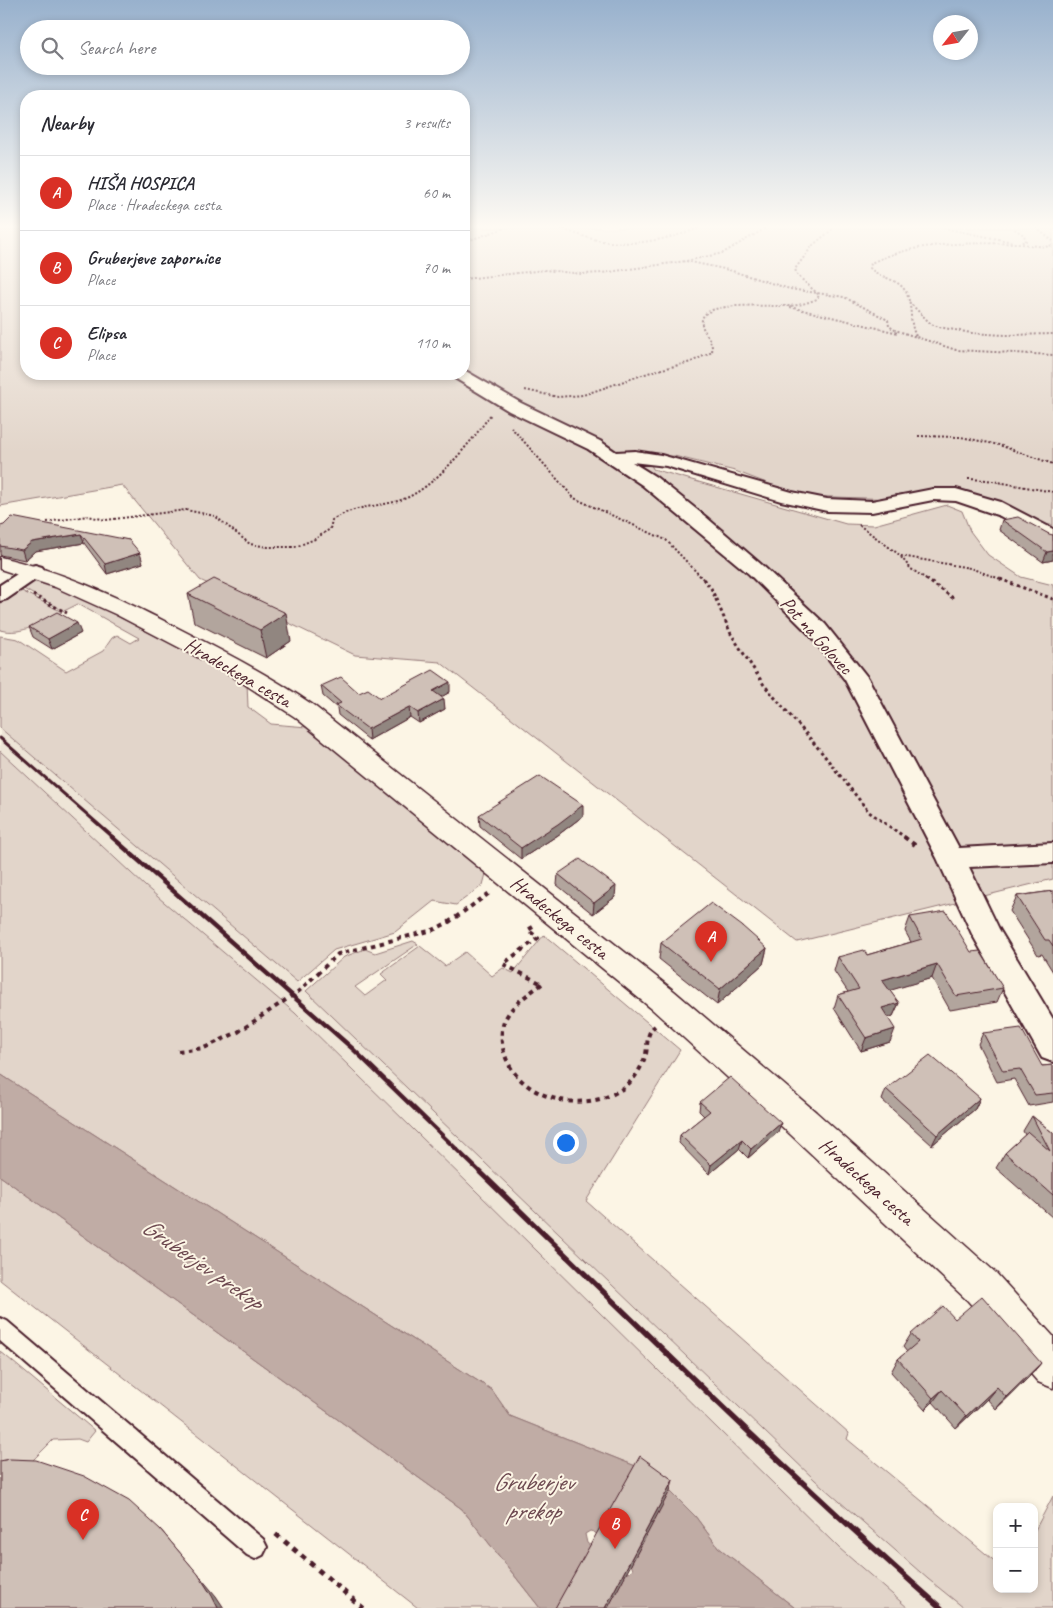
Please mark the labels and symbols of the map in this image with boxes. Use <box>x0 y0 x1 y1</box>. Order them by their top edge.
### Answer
north arrow <box>933 15 978 60</box>
street label: Pot na Golovec <box>775 591 859 680</box>
street label: Hradeckega cesta <box>180 632 297 714</box>
street label: Hradeckega cesta <box>506 870 615 966</box>
pin: A <box>695 921 727 962</box>
your location <box>553 1130 579 1156</box>
street label: Hradeckega cesta <box>814 1132 921 1232</box>
water label: Gruberjev prekop <box>136 1211 272 1319</box>
water label: Gruberjev prekop <box>493 1466 577 1527</box>
pin: C <box>67 1499 99 1540</box>
pin: B <box>599 1508 631 1549</box>

